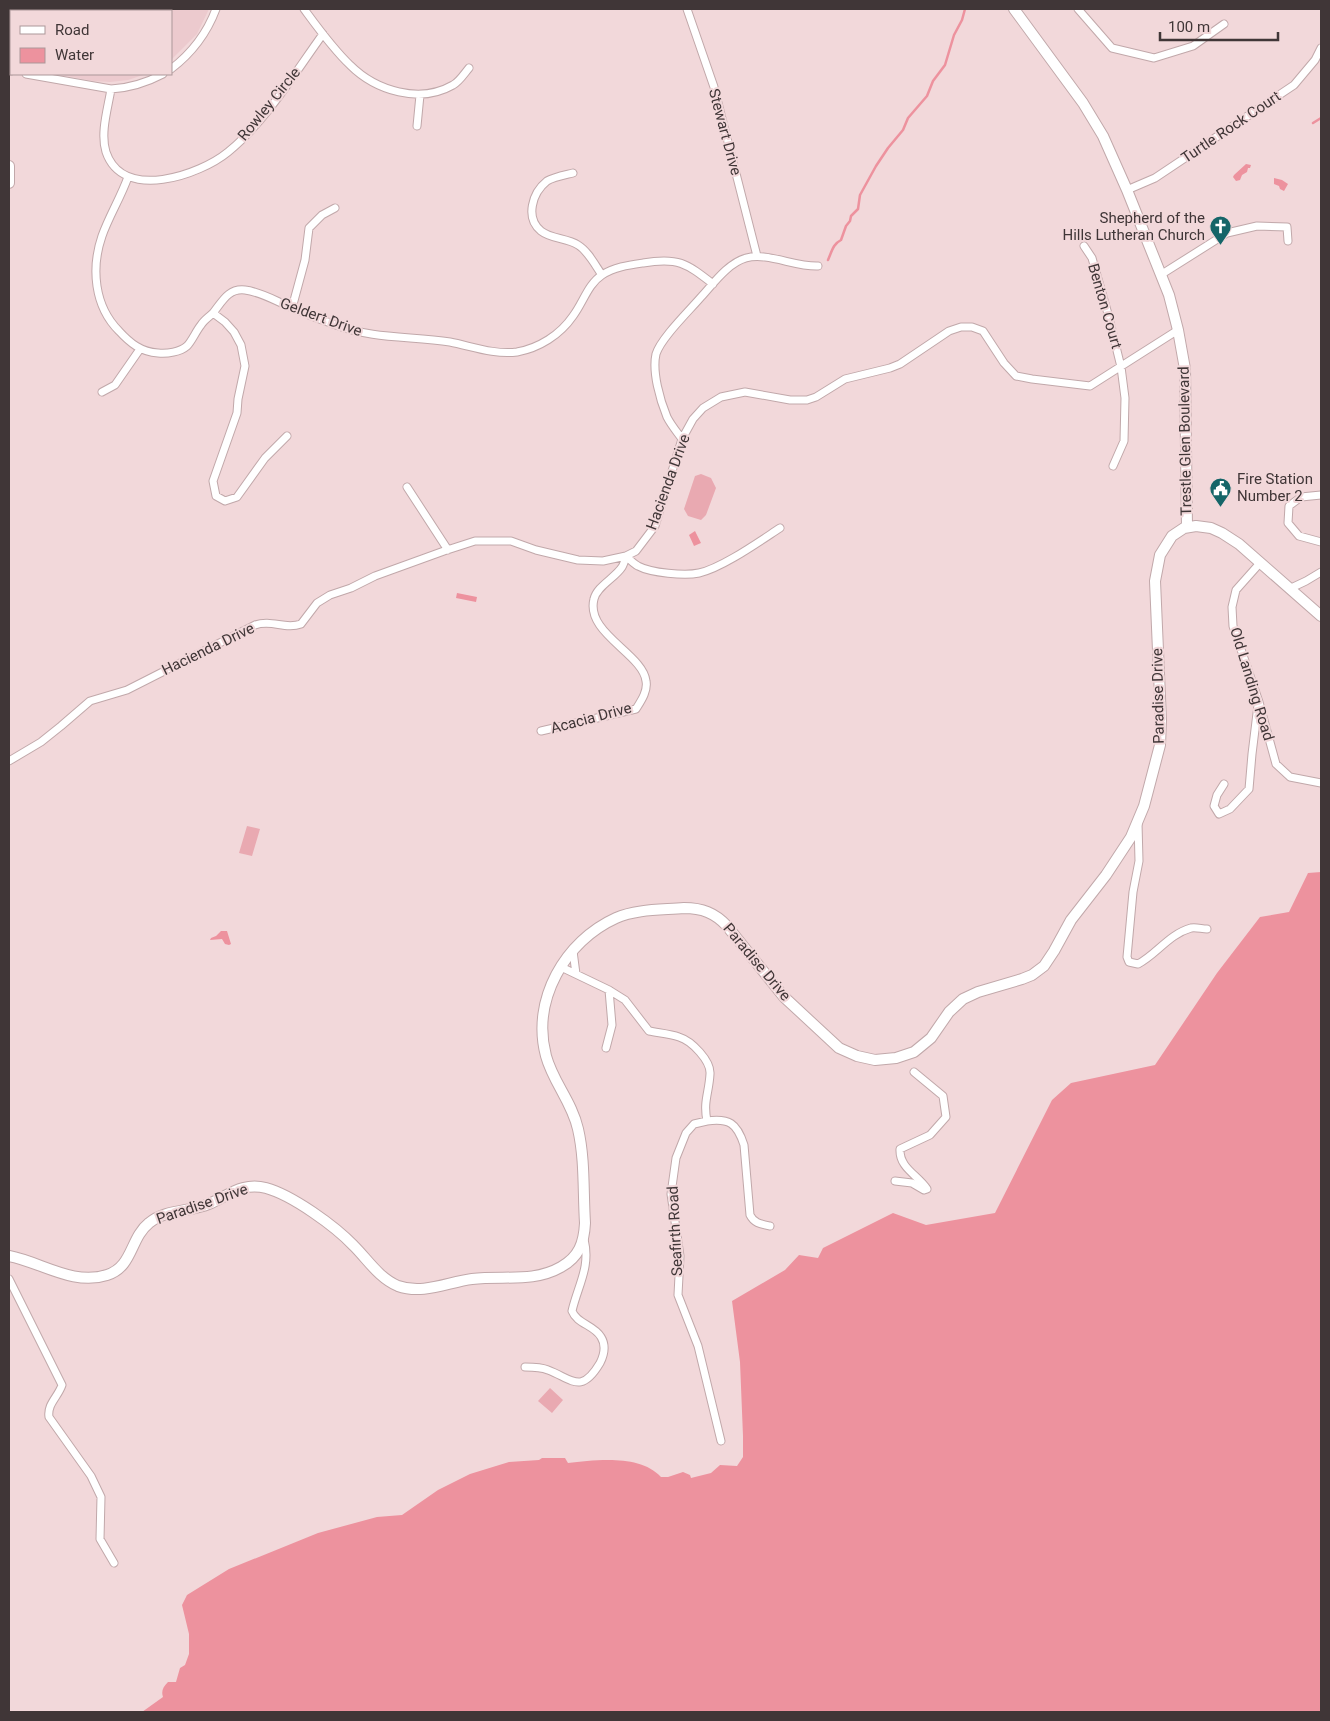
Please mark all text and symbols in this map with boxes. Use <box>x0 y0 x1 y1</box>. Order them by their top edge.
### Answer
legend <box>10 10 172 75</box>
scale bar <box>1160 10 1278 42</box>
text: 100 m <box>1168 18 1210 36</box>
text: Road <box>55 21 89 39</box>
text: Water <box>55 46 94 64</box>
street label: Rowley Circle <box>234 64 304 144</box>
street label: Stewart Drive <box>705 87 745 177</box>
street label: Turtle Rock Court <box>1178 87 1284 167</box>
place label: Shepherd of the Hills Lutheran Church <box>1062 209 1205 244</box>
church icon: Shepherd of the Hills Lutheran Church <box>1209 215 1233 246</box>
street label: Benton Court <box>1084 261 1126 351</box>
street label: Geldert Drive <box>278 294 365 340</box>
street label: Trestle Glen Boulevard <box>1175 366 1195 516</box>
street label: Hacienda Drive <box>642 432 694 532</box>
place label: Fire Station Number 2 <box>1237 470 1313 505</box>
public building icon: Fire Station Number 2 <box>1209 476 1233 507</box>
street label: Hacienda Drive <box>159 619 257 679</box>
street label: Old Landing Road <box>1226 625 1278 743</box>
street label: Paradise Drive <box>1148 648 1168 744</box>
street label: Acacia Drive <box>549 699 633 737</box>
street label: Paradise Drive <box>719 920 795 1004</box>
street label: Paradise Drive <box>154 1180 250 1228</box>
street label: Seafirth Road <box>664 1186 686 1276</box>

